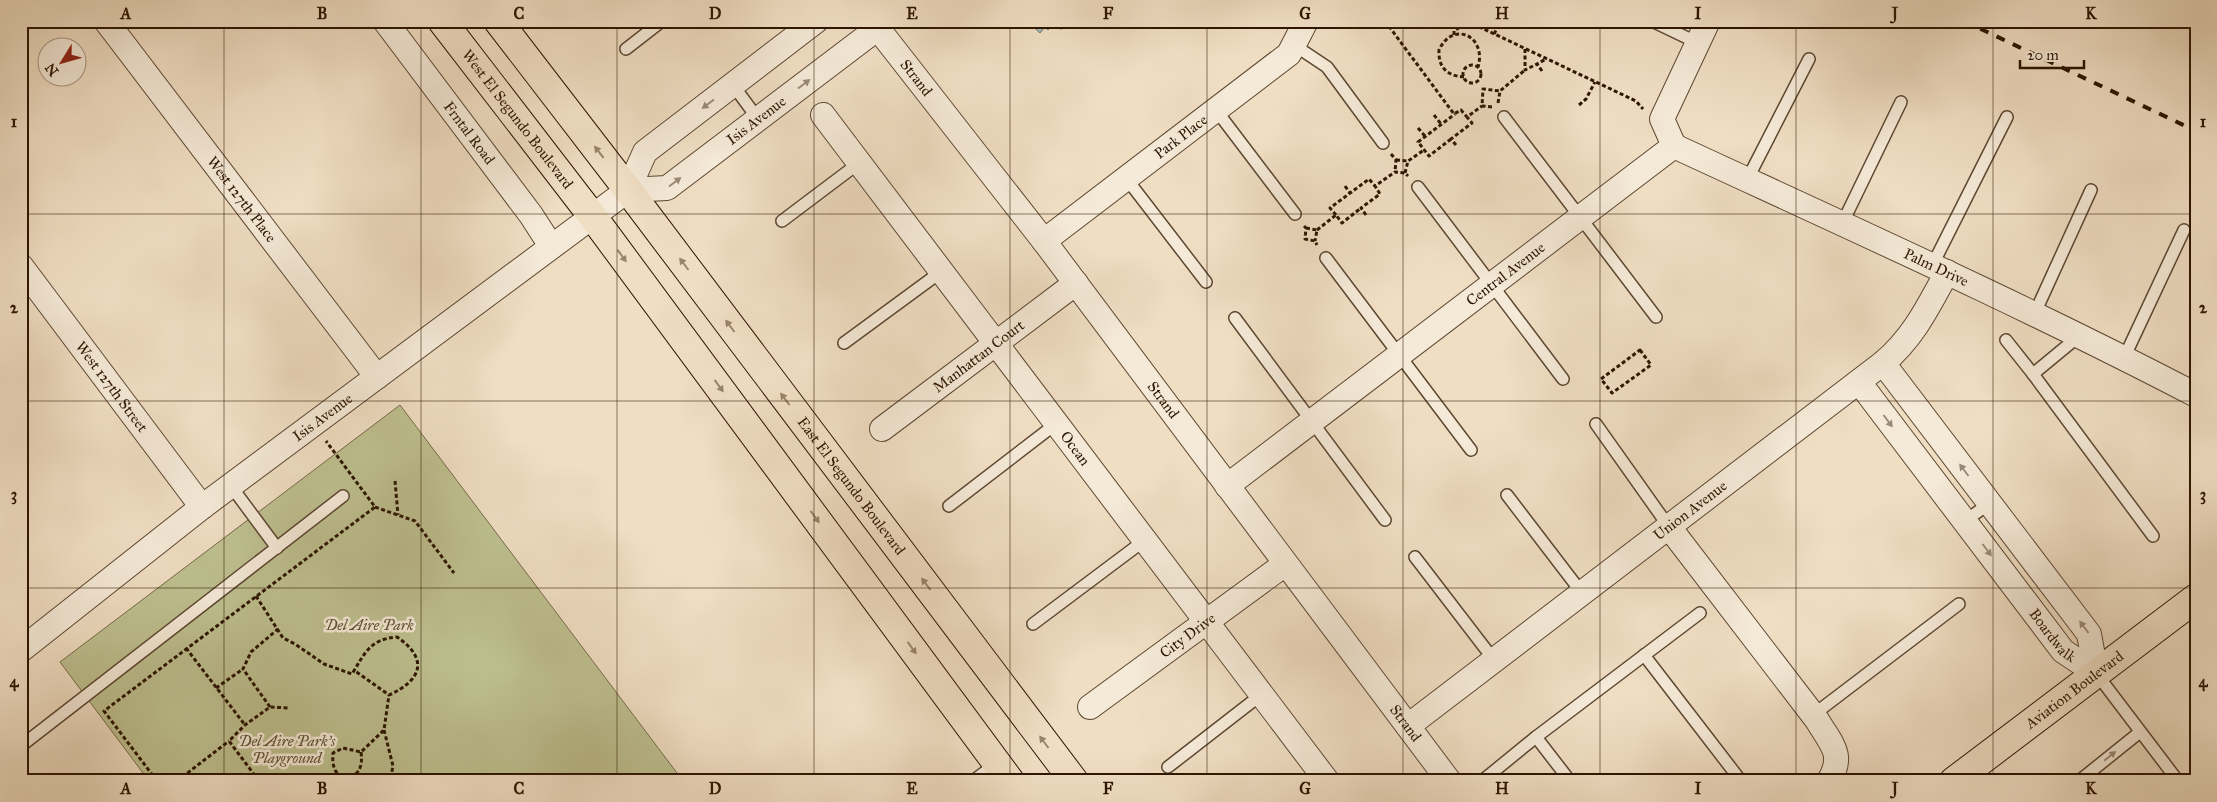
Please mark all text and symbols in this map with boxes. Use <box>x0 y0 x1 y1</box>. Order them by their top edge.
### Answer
text: A <box>120 4 132 23</box>
text: B <box>317 4 327 23</box>
text: C <box>514 4 525 23</box>
text: D <box>709 4 722 23</box>
text: E <box>906 4 918 23</box>
text: F <box>1103 4 1114 23</box>
text: G <box>1299 4 1311 23</box>
text: H <box>1495 4 1509 23</box>
text: I <box>1695 4 1702 23</box>
text: J <box>1890 4 1899 24</box>
text: K <box>2085 4 2097 23</box>
north arrow <box>38 38 88 88</box>
scale bar <box>2020 38 2083 70</box>
street label: West El Segundo Boulevard <box>458 46 577 193</box>
text: 20 m <box>2027 46 2059 64</box>
street label: Strand <box>896 56 937 100</box>
text: N <box>42 60 62 79</box>
one-way arrow <box>797 79 811 89</box>
street label: Isis Avenue <box>723 92 789 149</box>
street label: Frntal Road <box>440 98 499 168</box>
one-way arrow <box>701 99 715 109</box>
street label: Park Place <box>1151 111 1211 163</box>
text: 1 <box>11 112 18 131</box>
text: 1 <box>2200 112 2207 131</box>
one-way arrow <box>593 146 604 159</box>
street label: West 127th Place <box>203 153 280 246</box>
one-way arrow <box>668 177 682 187</box>
street label: Central Avenue <box>1463 238 1549 310</box>
street label: Palm Drive <box>1901 245 1971 290</box>
one-way arrow <box>617 249 627 263</box>
one-way arrow <box>678 258 689 271</box>
text: 2 <box>10 298 19 317</box>
text: 2 <box>2199 298 2208 317</box>
street label: Manhattan Court <box>929 316 1029 396</box>
one-way arrow <box>725 320 736 333</box>
street label: West 127th Street <box>72 338 152 436</box>
street label: Strand <box>1144 378 1183 422</box>
one-way arrow <box>714 380 724 393</box>
street label: Isis Avenue <box>289 389 356 445</box>
one-way arrow <box>780 393 791 406</box>
street label: East El Segundo Boulevard <box>794 413 909 559</box>
one-way arrow <box>1883 414 1894 427</box>
street label: Ocean <box>1056 428 1094 469</box>
one-way arrow <box>1959 464 1970 477</box>
street label: Union Avenue <box>1650 477 1730 544</box>
text: 3 <box>11 485 17 505</box>
text: 3 <box>2200 485 2206 505</box>
one-way arrow <box>810 510 821 523</box>
one-way arrow <box>1981 543 1992 556</box>
one-way arrow <box>920 578 931 591</box>
street label: Boardwalk <box>2025 605 2079 666</box>
street label: City Drive <box>1156 609 1219 662</box>
park label: Del Aire Park <box>324 616 414 634</box>
one-way arrow <box>2078 621 2089 634</box>
one-way arrow <box>907 641 917 655</box>
street label: Aviation Boulevard <box>2021 647 2127 733</box>
text: 4 <box>10 672 20 692</box>
text: 4 <box>2199 672 2209 692</box>
street label: Strand <box>1386 701 1426 746</box>
park label: Del Aire Park's Playground <box>239 732 336 767</box>
one-way arrow <box>1039 736 1050 749</box>
one-way arrow <box>2103 751 2116 762</box>
text: A <box>120 779 132 798</box>
text: B <box>317 779 327 798</box>
text: C <box>514 779 525 798</box>
text: D <box>709 779 722 798</box>
text: E <box>906 779 918 798</box>
text: F <box>1103 779 1114 798</box>
text: G <box>1299 779 1311 798</box>
text: H <box>1495 779 1509 798</box>
text: I <box>1695 779 1702 798</box>
text: J <box>1890 779 1899 799</box>
text: K <box>2085 779 2097 798</box>

